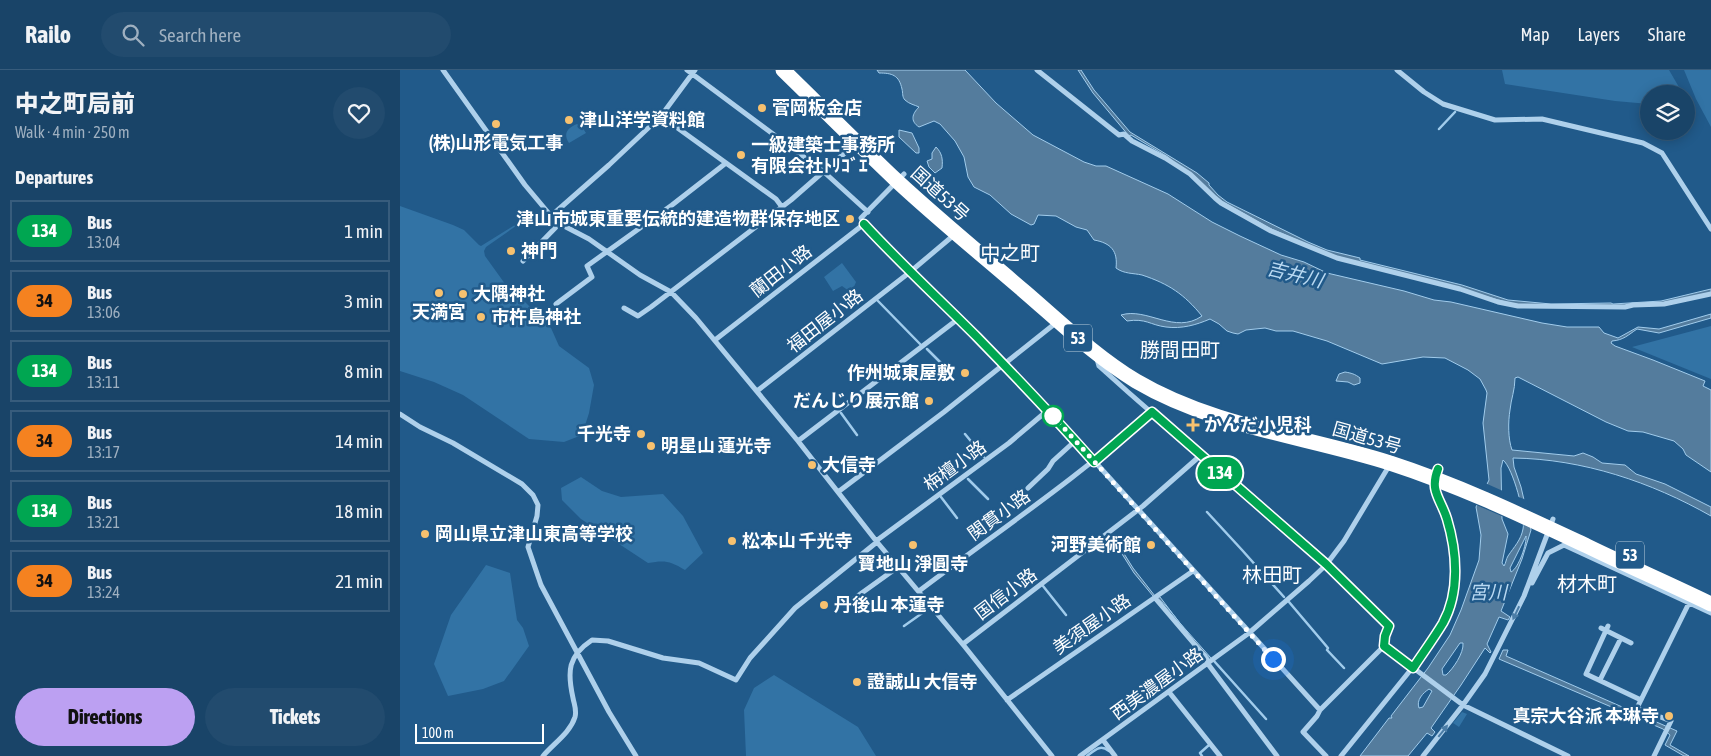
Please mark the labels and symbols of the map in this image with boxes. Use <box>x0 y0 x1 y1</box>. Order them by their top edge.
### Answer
place label: 菅岡板金店 <box>772 97 862 118</box>
marker: 菅岡板金店 <box>756 102 768 114</box>
place label: 津山洋学資料館 <box>579 109 705 130</box>
marker: 津山洋学資料館 <box>563 114 575 126</box>
marker: (株)山形電気工事 <box>490 118 502 130</box>
place label: (株)山形電気工事 <box>429 132 563 153</box>
place label: 一級建築士事務所 有限会社ﾄﾘｺﾞｴ <box>751 134 895 176</box>
marker: 一級建築士事務所 有限会社ﾄﾘｺﾞｴ <box>735 149 747 161</box>
street label: 国道53号 <box>907 162 974 225</box>
place label: 津山市城東重要伝統的建造物群保存地区 <box>516 208 840 229</box>
marker: 津山市城東重要伝統的建造物群保存地区 <box>844 213 856 225</box>
place label: 神門 <box>521 240 557 261</box>
street label: 蘭田小路 <box>746 240 816 301</box>
district label: 中之町 <box>980 241 1040 264</box>
marker: 神門 <box>505 245 517 257</box>
water label: 吉井川 <box>1265 256 1327 292</box>
place label: 大隅神社 <box>473 283 545 304</box>
street label: 福田屋小路 <box>783 285 867 357</box>
marker: 天満宮 <box>433 287 445 299</box>
marker: 大隅神社 <box>457 288 469 300</box>
place label: 天満宮 <box>412 301 466 322</box>
place label: 市杵島神社 <box>491 306 581 327</box>
marker: 市杵島神社 <box>475 311 487 323</box>
road number: 53 <box>1064 324 1092 352</box>
district label: 勝間田町 <box>1140 338 1220 361</box>
place label: 作州城東屋敷 <box>847 362 955 383</box>
marker: 作州城東屋敷 <box>959 367 971 379</box>
place label: だんじり展示館 <box>793 390 919 411</box>
marker: だんじり展示館 <box>923 395 935 407</box>
unlabelled marker <box>1042 405 1064 427</box>
place label: かんだ小児科 <box>1204 414 1312 435</box>
marker: かんだ小児科 <box>1186 418 1200 432</box>
street label: 国道53号 <box>1330 418 1404 457</box>
place label: 千光寺 <box>577 423 631 444</box>
marker: 千光寺 <box>635 428 647 440</box>
place label: 明星山 蓮光寺 <box>661 435 771 456</box>
street label: 栴檀小路 <box>919 436 990 495</box>
marker: 明星山 蓮光寺 <box>645 440 657 452</box>
place label: 大信寺 <box>822 454 876 475</box>
line badge: 134 <box>1191 457 1249 489</box>
marker: 大信寺 <box>806 459 818 471</box>
street label: 関貫小路 <box>963 485 1034 544</box>
place label: 岡山県立津山東高等学校 <box>435 523 633 544</box>
marker: 岡山県立津山東高等学校 <box>419 528 431 540</box>
place label: 松本山 千光寺 <box>742 530 852 551</box>
place label: 河野美術館 <box>1051 534 1141 555</box>
marker: 松本山 千光寺 <box>726 535 738 547</box>
marker: 寶地山 淨圓寺 <box>907 539 919 551</box>
marker: 河野美術館 <box>1145 539 1157 551</box>
road number: 53 <box>1616 542 1644 568</box>
place label: 寶地山 淨圓寺 <box>858 553 968 574</box>
district label: 林田町 <box>1242 563 1302 586</box>
street label: 国信小路 <box>971 564 1041 624</box>
district label: 材木町 <box>1557 572 1617 595</box>
water label: 宮川 <box>1469 581 1509 603</box>
street label: 美須屋小路 <box>1049 589 1135 658</box>
place label: 丹後山 本蓮寺 <box>834 594 944 615</box>
marker: 丹後山 本蓮寺 <box>818 599 830 611</box>
one-way arrow <box>1512 606 1520 620</box>
street label: 西美濃屋小路 <box>1107 643 1207 724</box>
your location <box>1261 647 1286 672</box>
place label: 證誠山 大信寺 <box>867 671 977 692</box>
marker: 證誠山 大信寺 <box>851 676 863 688</box>
place label: 真宗大谷派 本琳寺 <box>1513 705 1659 726</box>
marker: 真宗大谷派 本琳寺 <box>1663 710 1675 722</box>
scale bar <box>415 721 544 744</box>
one-way arrow <box>1438 724 1449 737</box>

